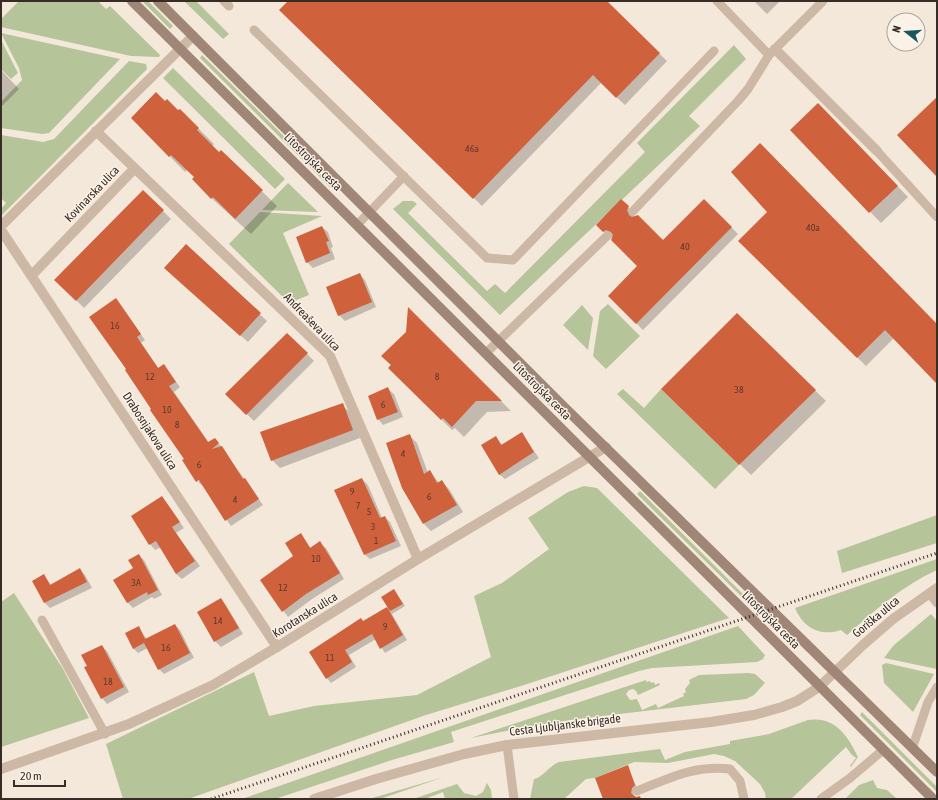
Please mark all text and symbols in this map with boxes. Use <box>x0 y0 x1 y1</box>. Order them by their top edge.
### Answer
north arrow <box>886 12 926 52</box>
text: N <box>890 24 903 34</box>
street label: Litostrojska cesta <box>281 130 345 194</box>
house number: 46a <box>465 143 479 154</box>
street label: Kovinarska ulica <box>62 163 122 225</box>
house number: 40a <box>806 222 820 233</box>
house number: 40 <box>680 241 690 252</box>
street label: Andreaševa ulica <box>281 290 343 354</box>
house number: 16 <box>110 320 120 331</box>
street label: Litostrojska cesta <box>510 359 574 423</box>
house number: 12 <box>145 371 155 382</box>
house number: 8 <box>435 371 440 382</box>
house number: 38 <box>734 384 744 395</box>
street label: Drabosnjakova ulica <box>120 390 180 472</box>
house number: 6 <box>381 399 386 410</box>
house number: 10 <box>162 404 172 415</box>
house number: 8 <box>175 419 180 430</box>
house number: 4 <box>401 448 406 459</box>
house number: 6 <box>197 459 202 470</box>
house number: 9 <box>350 486 355 497</box>
house number: 6 <box>427 491 432 502</box>
house number: 4 <box>233 494 238 505</box>
house number: 7 <box>356 500 361 511</box>
house number: 5 <box>367 506 372 517</box>
house number: 3 <box>371 521 376 532</box>
house number: 1 <box>374 535 379 546</box>
house number: 10 <box>311 553 321 564</box>
house number: 3A <box>131 577 141 588</box>
house number: 12 <box>278 582 288 593</box>
street label: Litostrojska cesta <box>739 588 803 652</box>
street label: Korotanska ulica <box>270 590 340 640</box>
street label: Goriška ulica <box>850 593 902 641</box>
house number: 14 <box>213 615 223 626</box>
house number: 9 <box>383 621 388 632</box>
house number: 16 <box>161 642 171 653</box>
house number: 11 <box>325 652 335 663</box>
house number: 18 <box>103 676 113 687</box>
street label: Cesta Ljubljanske brigade <box>509 711 621 739</box>
scale bar <box>14 762 65 788</box>
text: 20 m <box>20 769 42 783</box>

